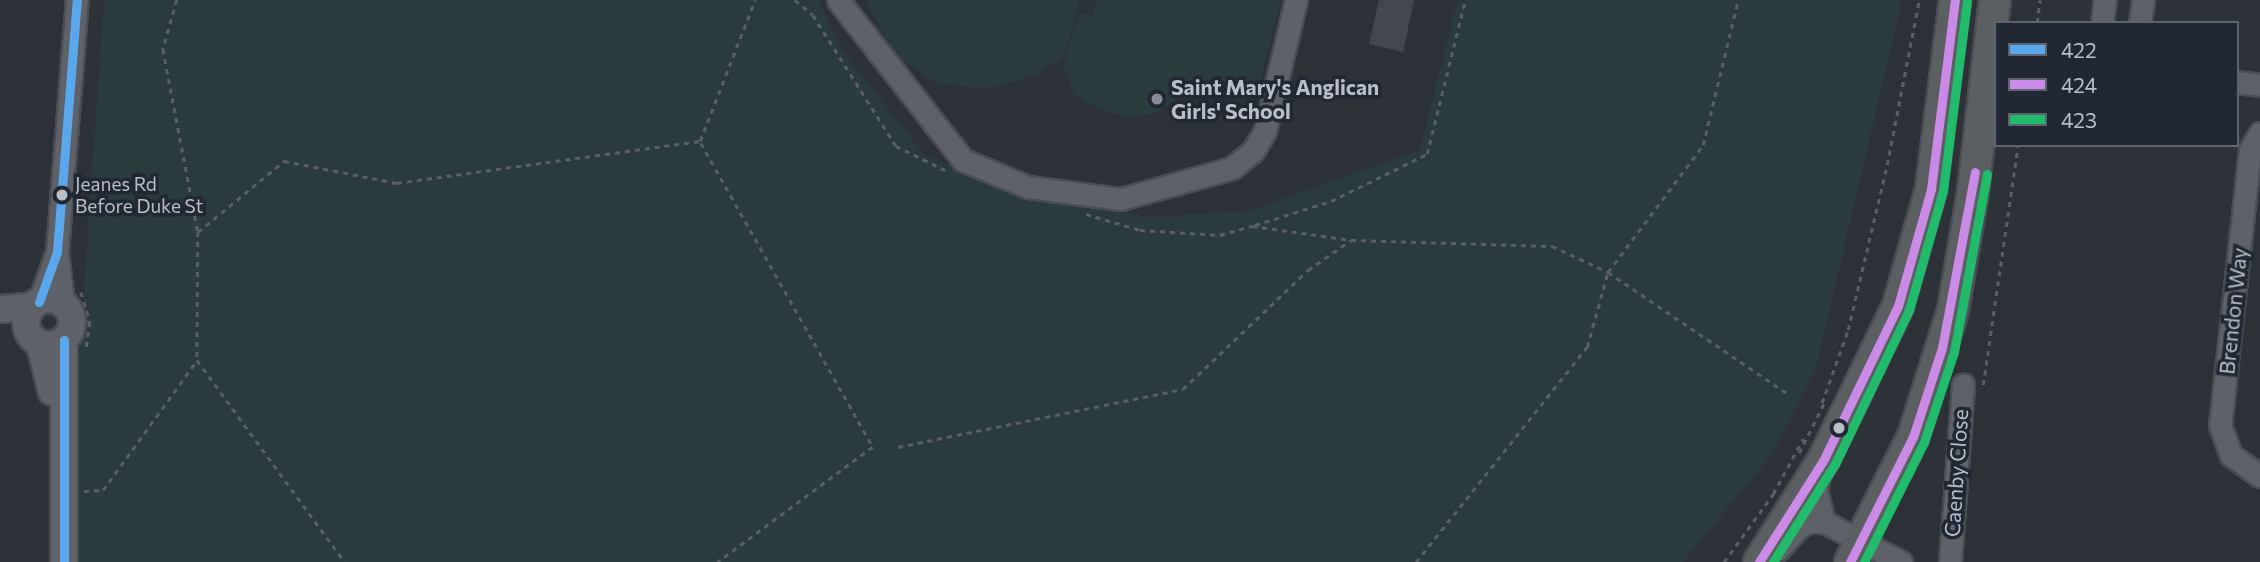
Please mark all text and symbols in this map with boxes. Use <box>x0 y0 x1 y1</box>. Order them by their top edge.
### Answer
legend <box>1994 21 2239 147</box>
text: 422 <box>2061 37 2097 62</box>
text: 424 <box>2061 72 2097 97</box>
place label: Saint Mary's Anglican Girls' School <box>1171 74 1379 124</box>
marker: Saint Mary's Anglican Girls' School <box>1149 91 1165 107</box>
text: 423 <box>2061 107 2097 132</box>
place label: Jeanes Rd Before Duke St <box>75 173 203 217</box>
marker: Jeanes Rd Before Duke St <box>55 188 69 202</box>
street label: Brendon Way <box>2214 246 2252 376</box>
street label: Caenby Close <box>1939 408 1973 538</box>
unlabelled marker <box>1832 421 1846 435</box>

